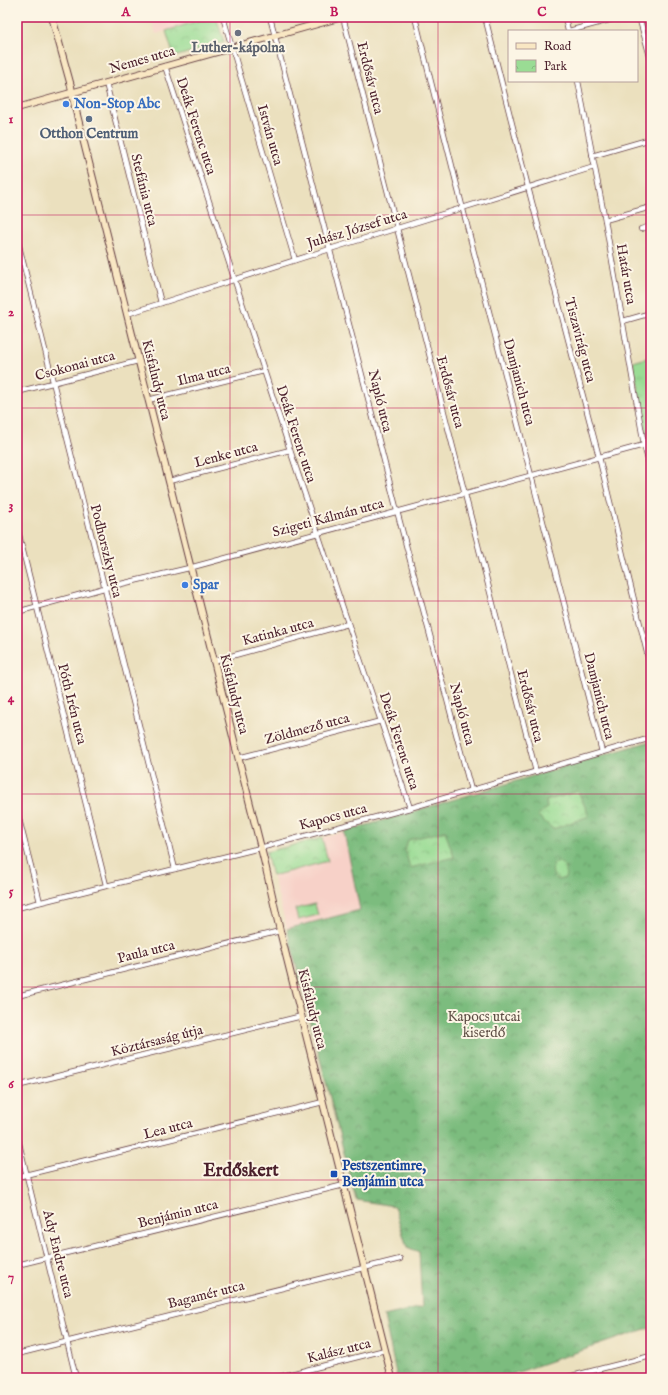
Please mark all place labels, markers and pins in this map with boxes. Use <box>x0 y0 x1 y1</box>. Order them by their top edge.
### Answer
marker: Luther-kápolna <box>233 28 243 38</box>
place label: Luther-kápolna <box>191 39 286 57</box>
place label: Non-Stop Abc <box>73 95 160 113</box>
marker: Non-Stop Abc <box>61 99 71 109</box>
marker: Otthon Centrum <box>84 114 94 124</box>
place label: Otthon Centrum <box>40 125 138 143</box>
place label: Spar <box>193 576 220 594</box>
marker: Spar <box>180 580 190 590</box>
place label: Pestszentimre, Benjámin utca <box>342 1157 426 1191</box>
marker: Pestszentimre, Benjámin utca <box>329 1169 339 1179</box>

